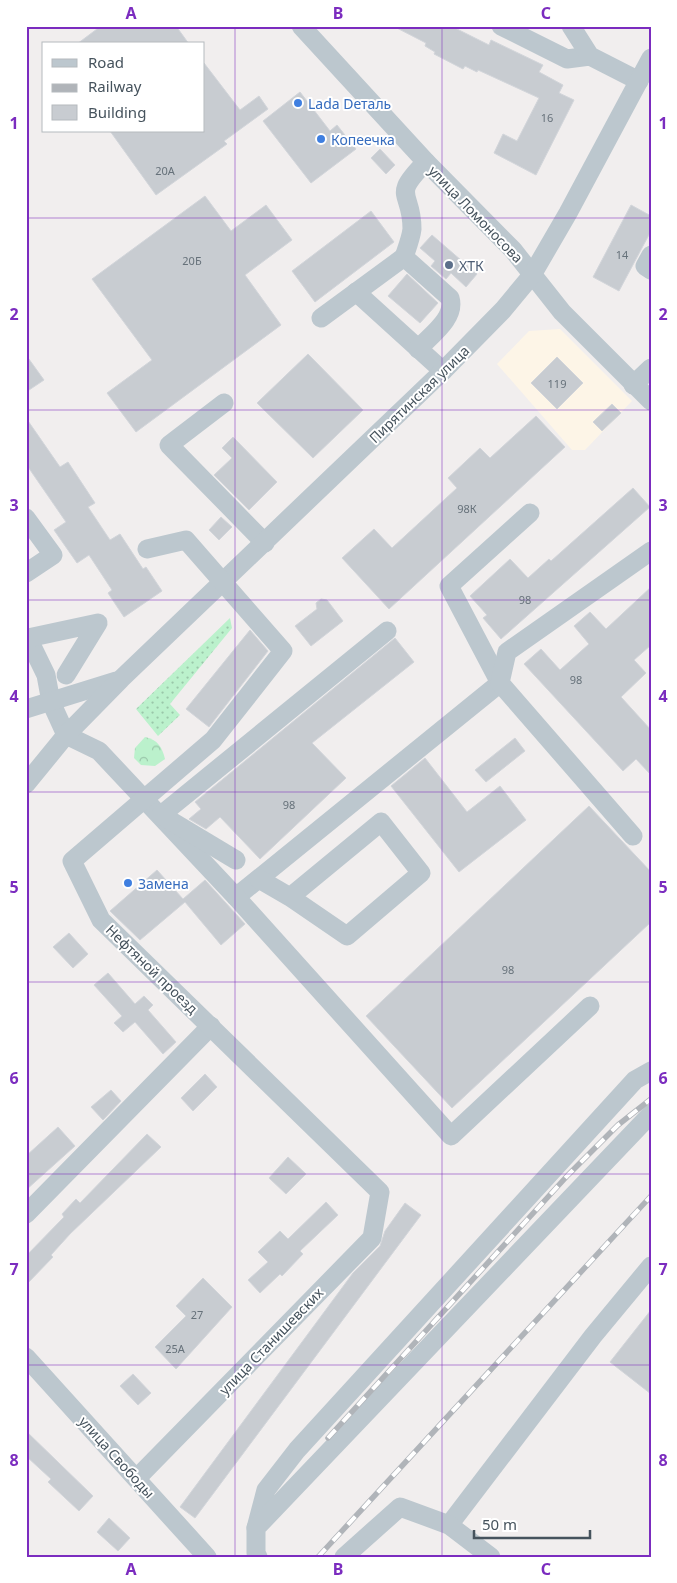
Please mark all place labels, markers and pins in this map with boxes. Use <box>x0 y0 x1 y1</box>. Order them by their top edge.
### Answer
place label: Lada Dеталь <box>308 94 391 113</box>
marker: Lada Dеталь <box>292 97 304 109</box>
place label: Копеечка <box>331 130 395 149</box>
marker: Копеечка <box>315 133 327 145</box>
place label: ХТК <box>459 256 484 275</box>
marker: ХТК <box>443 259 455 271</box>
place label: Замена <box>138 874 189 893</box>
marker: Замена <box>122 877 134 889</box>

